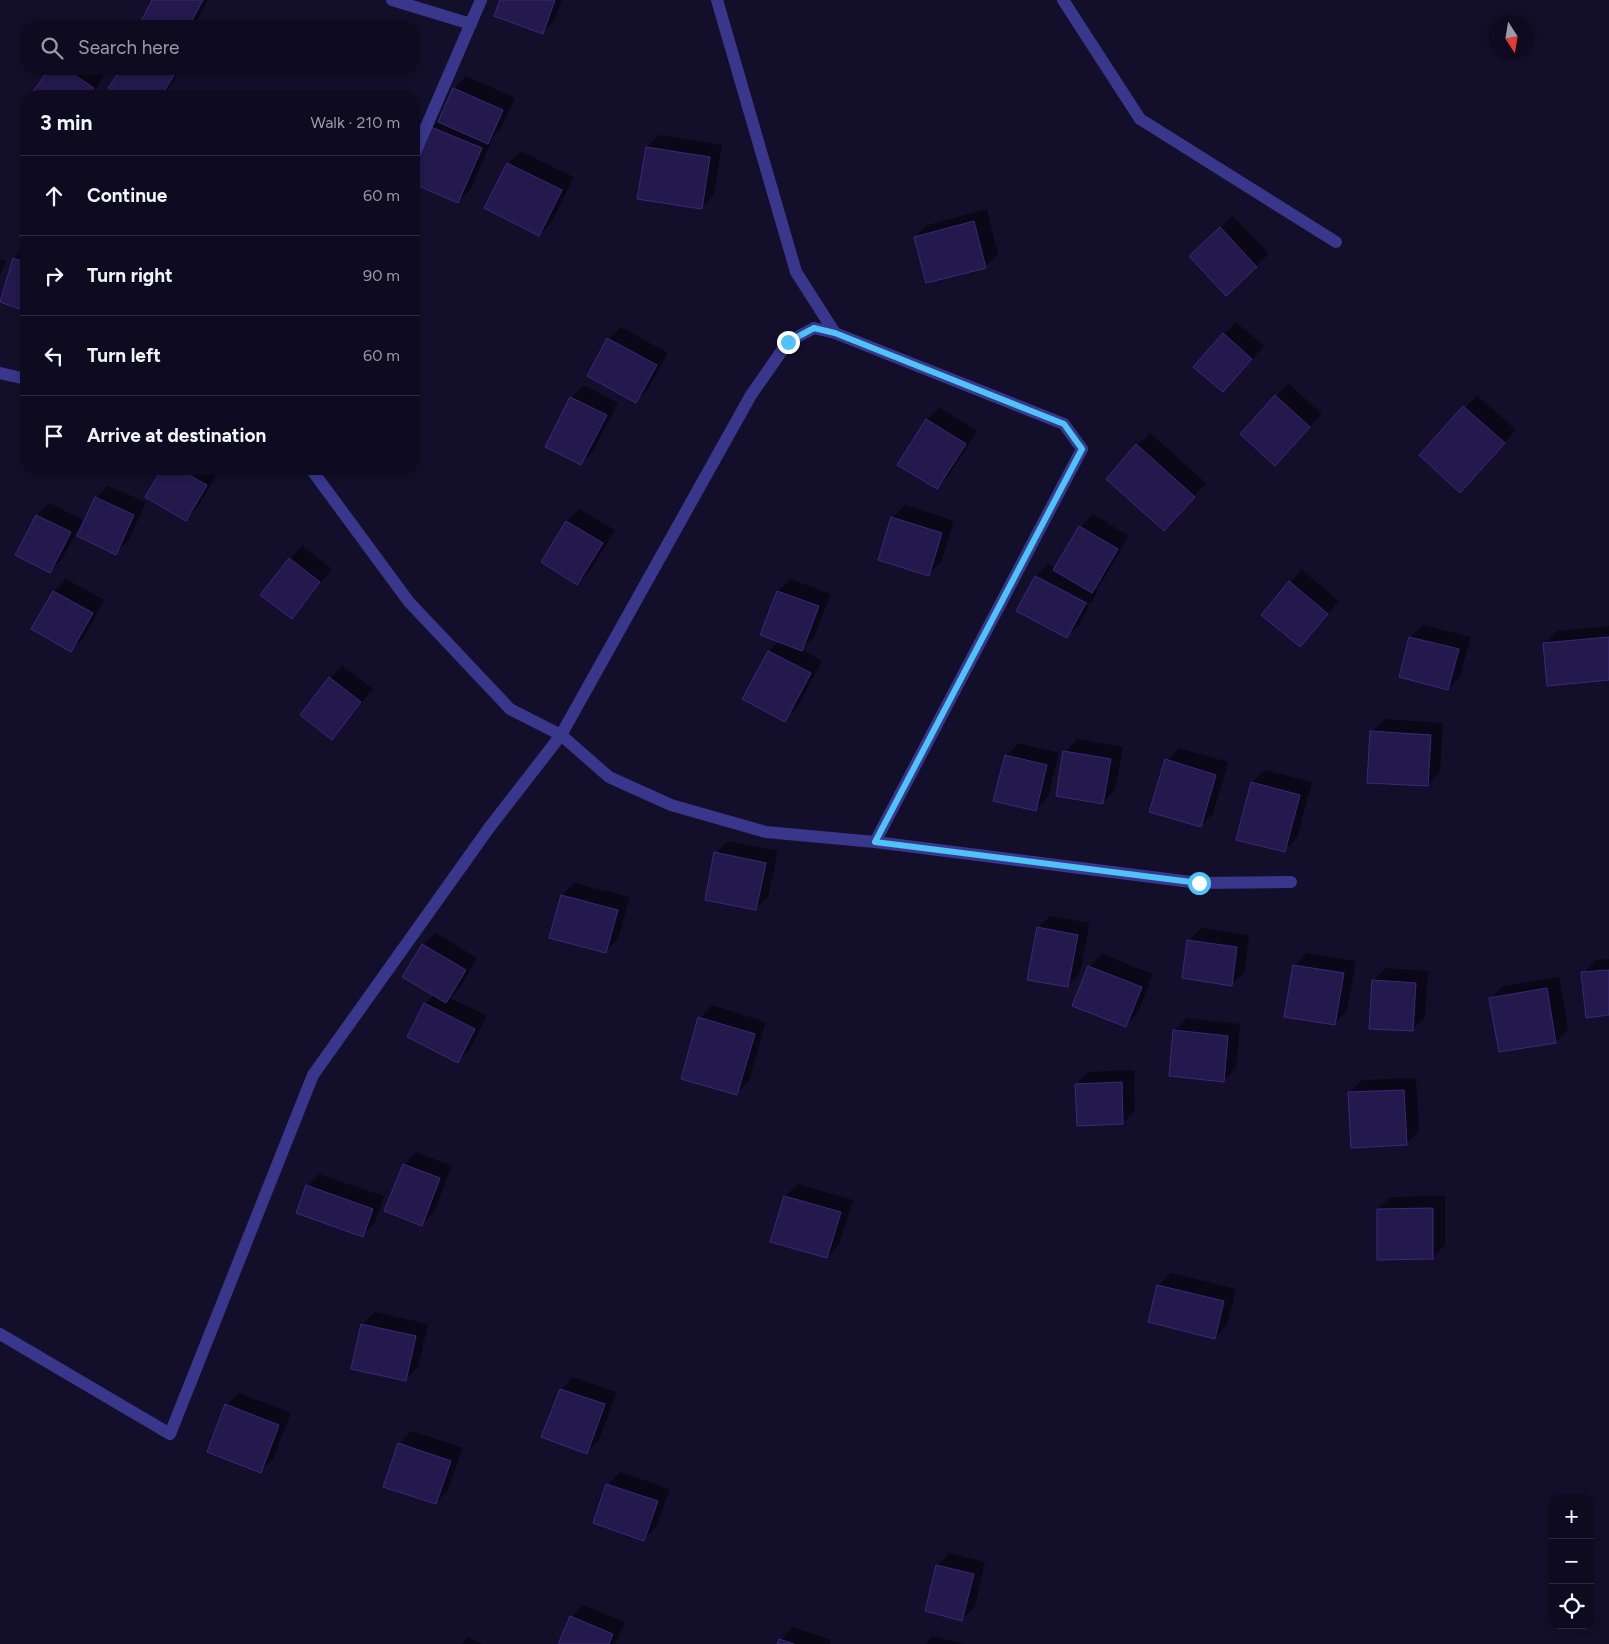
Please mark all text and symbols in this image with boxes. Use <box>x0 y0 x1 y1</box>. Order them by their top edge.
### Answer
north arrow <box>1489 15 1534 60</box>
search box <box>20 20 420 75</box>
icon: search <box>38 34 66 62</box>
text: Search here <box>78 36 180 59</box>
text: 3 min <box>40 110 92 135</box>
text: Walk · 210 m <box>311 113 400 132</box>
icon: ahead <box>40 182 68 210</box>
text: Continue <box>87 184 167 207</box>
text: 60 m <box>363 186 400 205</box>
icon: right <box>40 262 68 290</box>
text: Turn right <box>87 264 173 287</box>
text: 90 m <box>363 266 400 285</box>
route end <box>777 331 800 354</box>
icon: left <box>40 342 68 370</box>
text: Turn left <box>87 344 161 367</box>
text: 60 m <box>363 346 400 365</box>
icon: arrive <box>40 422 68 450</box>
text: Arrive at destination <box>87 424 266 447</box>
route start <box>1188 872 1211 895</box>
map controls <box>1549 1494 1594 1629</box>
button: + <box>1549 1494 1594 1539</box>
button: − <box>1549 1539 1594 1584</box>
button: locate <box>1549 1584 1594 1629</box>

